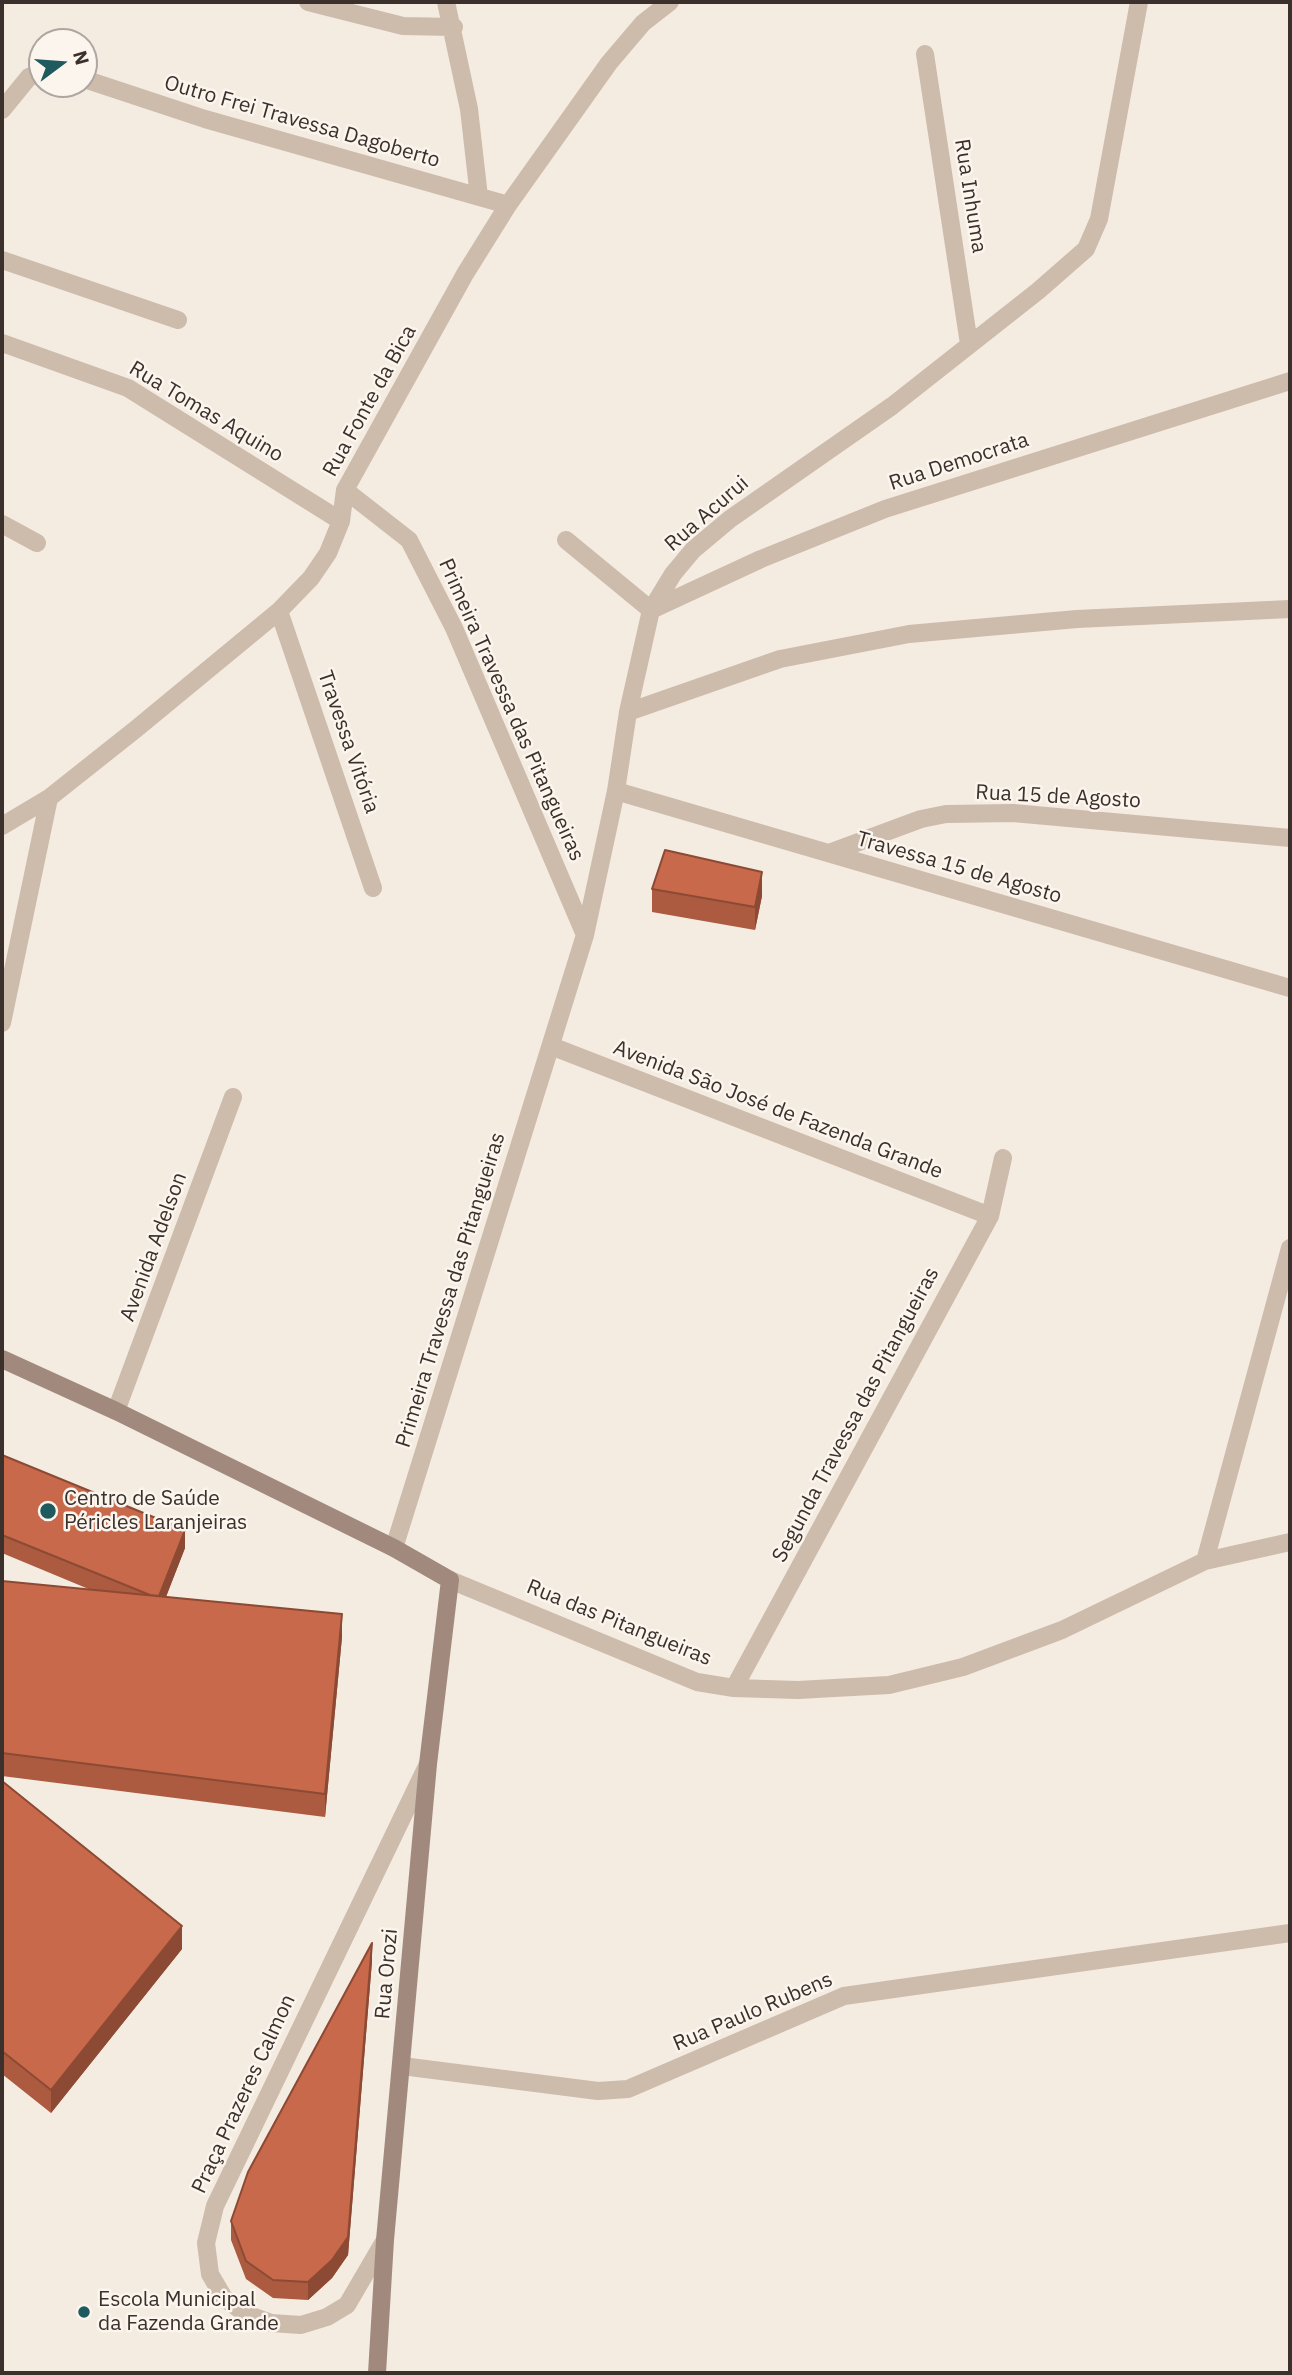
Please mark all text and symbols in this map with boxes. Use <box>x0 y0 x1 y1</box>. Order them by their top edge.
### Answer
north arrow <box>28 28 98 98</box>
text: N <box>68 48 95 68</box>
street label: Outro Frei Travessa Dagoberto <box>161 71 443 173</box>
street label: Rua Inhuma <box>949 137 991 255</box>
street label: Rua Fonte da Bica <box>318 321 422 481</box>
street label: Rua Tomas Aquino <box>124 356 288 468</box>
street label: Rua Democrata <box>886 428 1032 496</box>
street label: Rua Acurui <box>660 471 754 557</box>
street label: Primeira Travessa das Pitangueiras <box>433 555 589 865</box>
street label: Travessa Vitória <box>312 667 384 817</box>
street label: Rua 15 de Agosto <box>975 780 1141 814</box>
street label: Travessa 15 de Agosto <box>854 827 1064 909</box>
street label: Avenida São José de Fazenda Grande <box>610 1035 946 1185</box>
street label: Primeira Travessa das Pitangueiras <box>391 1129 511 1451</box>
street label: Avenida Adelson <box>115 1169 193 1325</box>
street label: Segunda Travessa das Pitangueiras <box>767 1263 945 1567</box>
place label: Centro de Saúde Péricles Laranjeiras <box>64 1486 247 1536</box>
marker: Centro de Saúde Péricles Laranjeiras <box>38 1501 58 1521</box>
street label: Rua das Pitangueiras <box>523 1574 715 1672</box>
street label: Rua Orozi <box>370 1928 404 2020</box>
street label: Rua Paulo Rubens <box>669 1967 837 2057</box>
street label: Praça Prazeres Calmon <box>187 1990 301 2198</box>
place label: Escola Municipal da Fazenda Grande <box>98 2287 279 2337</box>
marker: Escola Municipal da Fazenda Grande <box>76 2304 92 2320</box>

